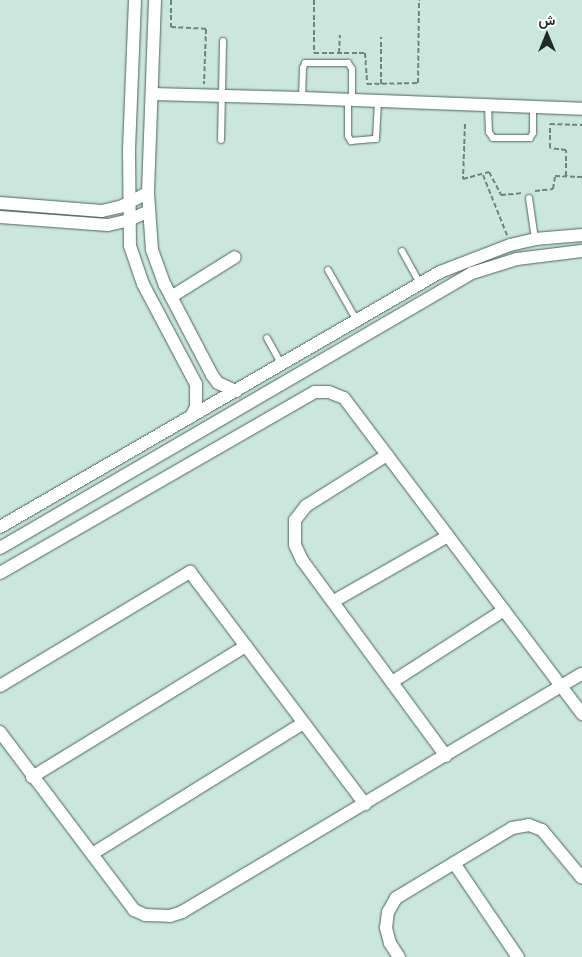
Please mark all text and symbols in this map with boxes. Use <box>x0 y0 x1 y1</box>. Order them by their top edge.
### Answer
north arrow <box>522 10 572 60</box>
text: ش <box>539 10 555 29</box>

